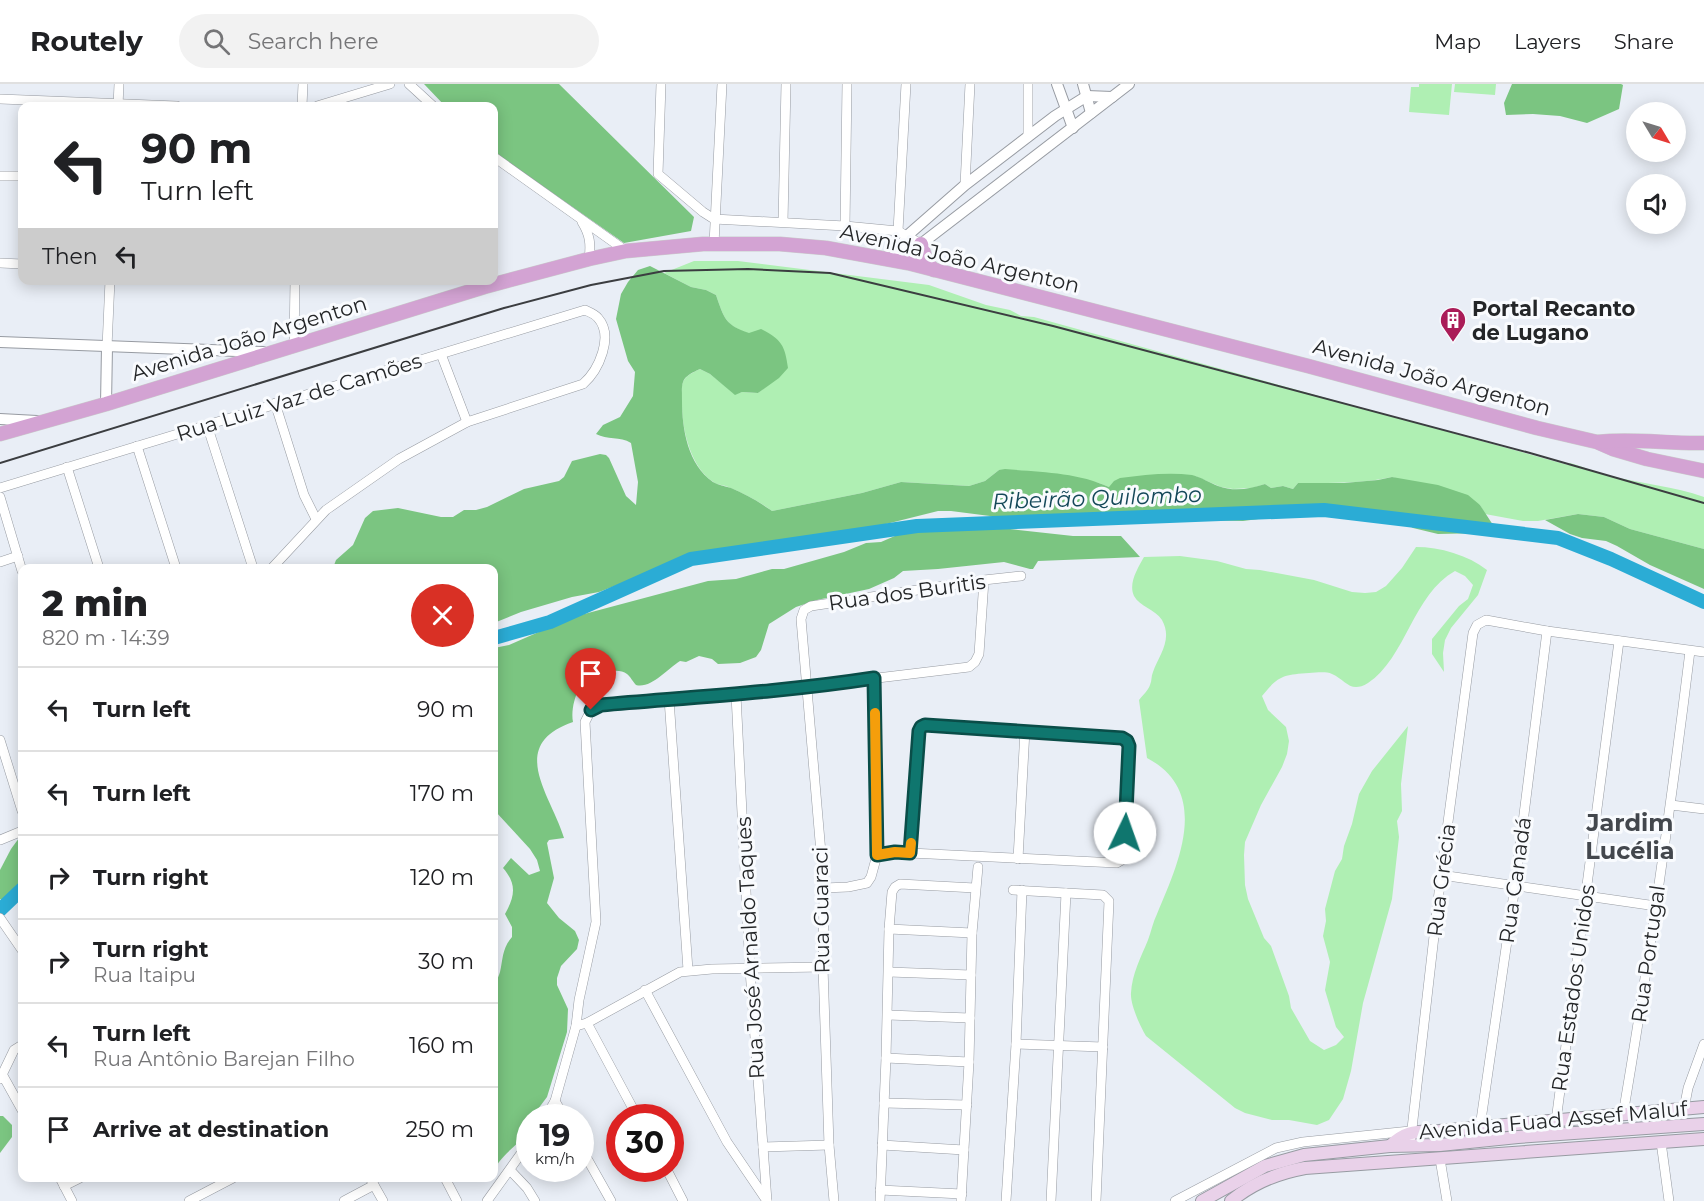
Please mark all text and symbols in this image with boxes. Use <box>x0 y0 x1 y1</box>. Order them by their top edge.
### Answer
search box <box>179 14 599 68</box>
text: Routely <box>30 24 143 58</box>
icon: search <box>200 25 233 58</box>
text: Search here <box>248 28 379 55</box>
text: Map <box>1434 29 1481 54</box>
text: Layers <box>1514 29 1581 54</box>
text: Share <box>1614 29 1674 54</box>
north arrow <box>1626 102 1686 162</box>
map controls <box>1626 102 1686 234</box>
text: 90 m <box>141 122 252 174</box>
icon: left <box>42 126 120 204</box>
text: Turn left <box>141 174 254 207</box>
button: sound <box>1626 174 1686 234</box>
street label: Avenida João Argenton <box>838 218 1082 298</box>
icon: left <box>110 240 143 273</box>
text: Then <box>42 243 98 270</box>
street label: Avenida João Argenton <box>128 290 370 386</box>
place label: Portal Recanto de Lugano <box>1472 296 1636 345</box>
building icon: Portal Recanto de Lugano <box>1438 305 1468 343</box>
street label: Avenida João Argenton <box>1310 333 1554 421</box>
street label: Rua Luiz Vaz de Camões <box>173 348 425 446</box>
water label: Ribeirão Quilombo <box>992 481 1202 515</box>
street label: Rua dos Buritis <box>827 569 987 615</box>
text: 2 min <box>42 581 148 625</box>
button: close <box>411 584 474 647</box>
text: 820 m · 14:39 <box>42 626 170 650</box>
pin <box>565 648 616 710</box>
icon: arrive <box>574 657 607 690</box>
icon: left <box>42 693 75 726</box>
text: Turn left <box>93 696 191 723</box>
text: 90 m <box>417 696 474 723</box>
icon: left <box>42 777 75 810</box>
text: Turn left <box>93 780 191 807</box>
text: 170 m <box>410 780 474 807</box>
position arrow <box>1093 801 1157 865</box>
district label: Jardim Lucélia <box>1585 808 1675 865</box>
street label: Rua Canadá <box>1494 815 1536 945</box>
street label: Rua José Arnaldo Taques <box>731 816 769 1080</box>
street label: Rua Grécia <box>1422 822 1460 938</box>
street label: Rua Guaraci <box>807 846 835 974</box>
icon: right <box>42 861 75 894</box>
text: Turn right <box>93 864 208 891</box>
text: 120 m <box>410 864 474 891</box>
street label: Rua Estados Unidos <box>1546 883 1600 1093</box>
street label: Rua Portugal <box>1626 883 1670 1025</box>
text: Turn right <box>93 936 208 963</box>
icon: right <box>42 945 75 978</box>
text: 30 m <box>418 948 474 975</box>
text: Rua Itaipu <box>93 963 196 987</box>
text: Turn left <box>93 1020 191 1047</box>
icon: left <box>42 1029 75 1062</box>
text: 160 m <box>409 1032 474 1059</box>
text: Rua Antônio Barejan Filho <box>93 1047 355 1071</box>
street label: Avenida Fuad Assef Maluf <box>1418 1096 1689 1144</box>
speed limit sign: 30 <box>606 1104 684 1182</box>
icon: arrive <box>42 1113 75 1146</box>
text: Arrive at destination <box>93 1116 329 1143</box>
text: 250 m <box>405 1116 474 1143</box>
text: 19 <box>540 1117 570 1154</box>
text: km/h <box>535 1149 575 1168</box>

